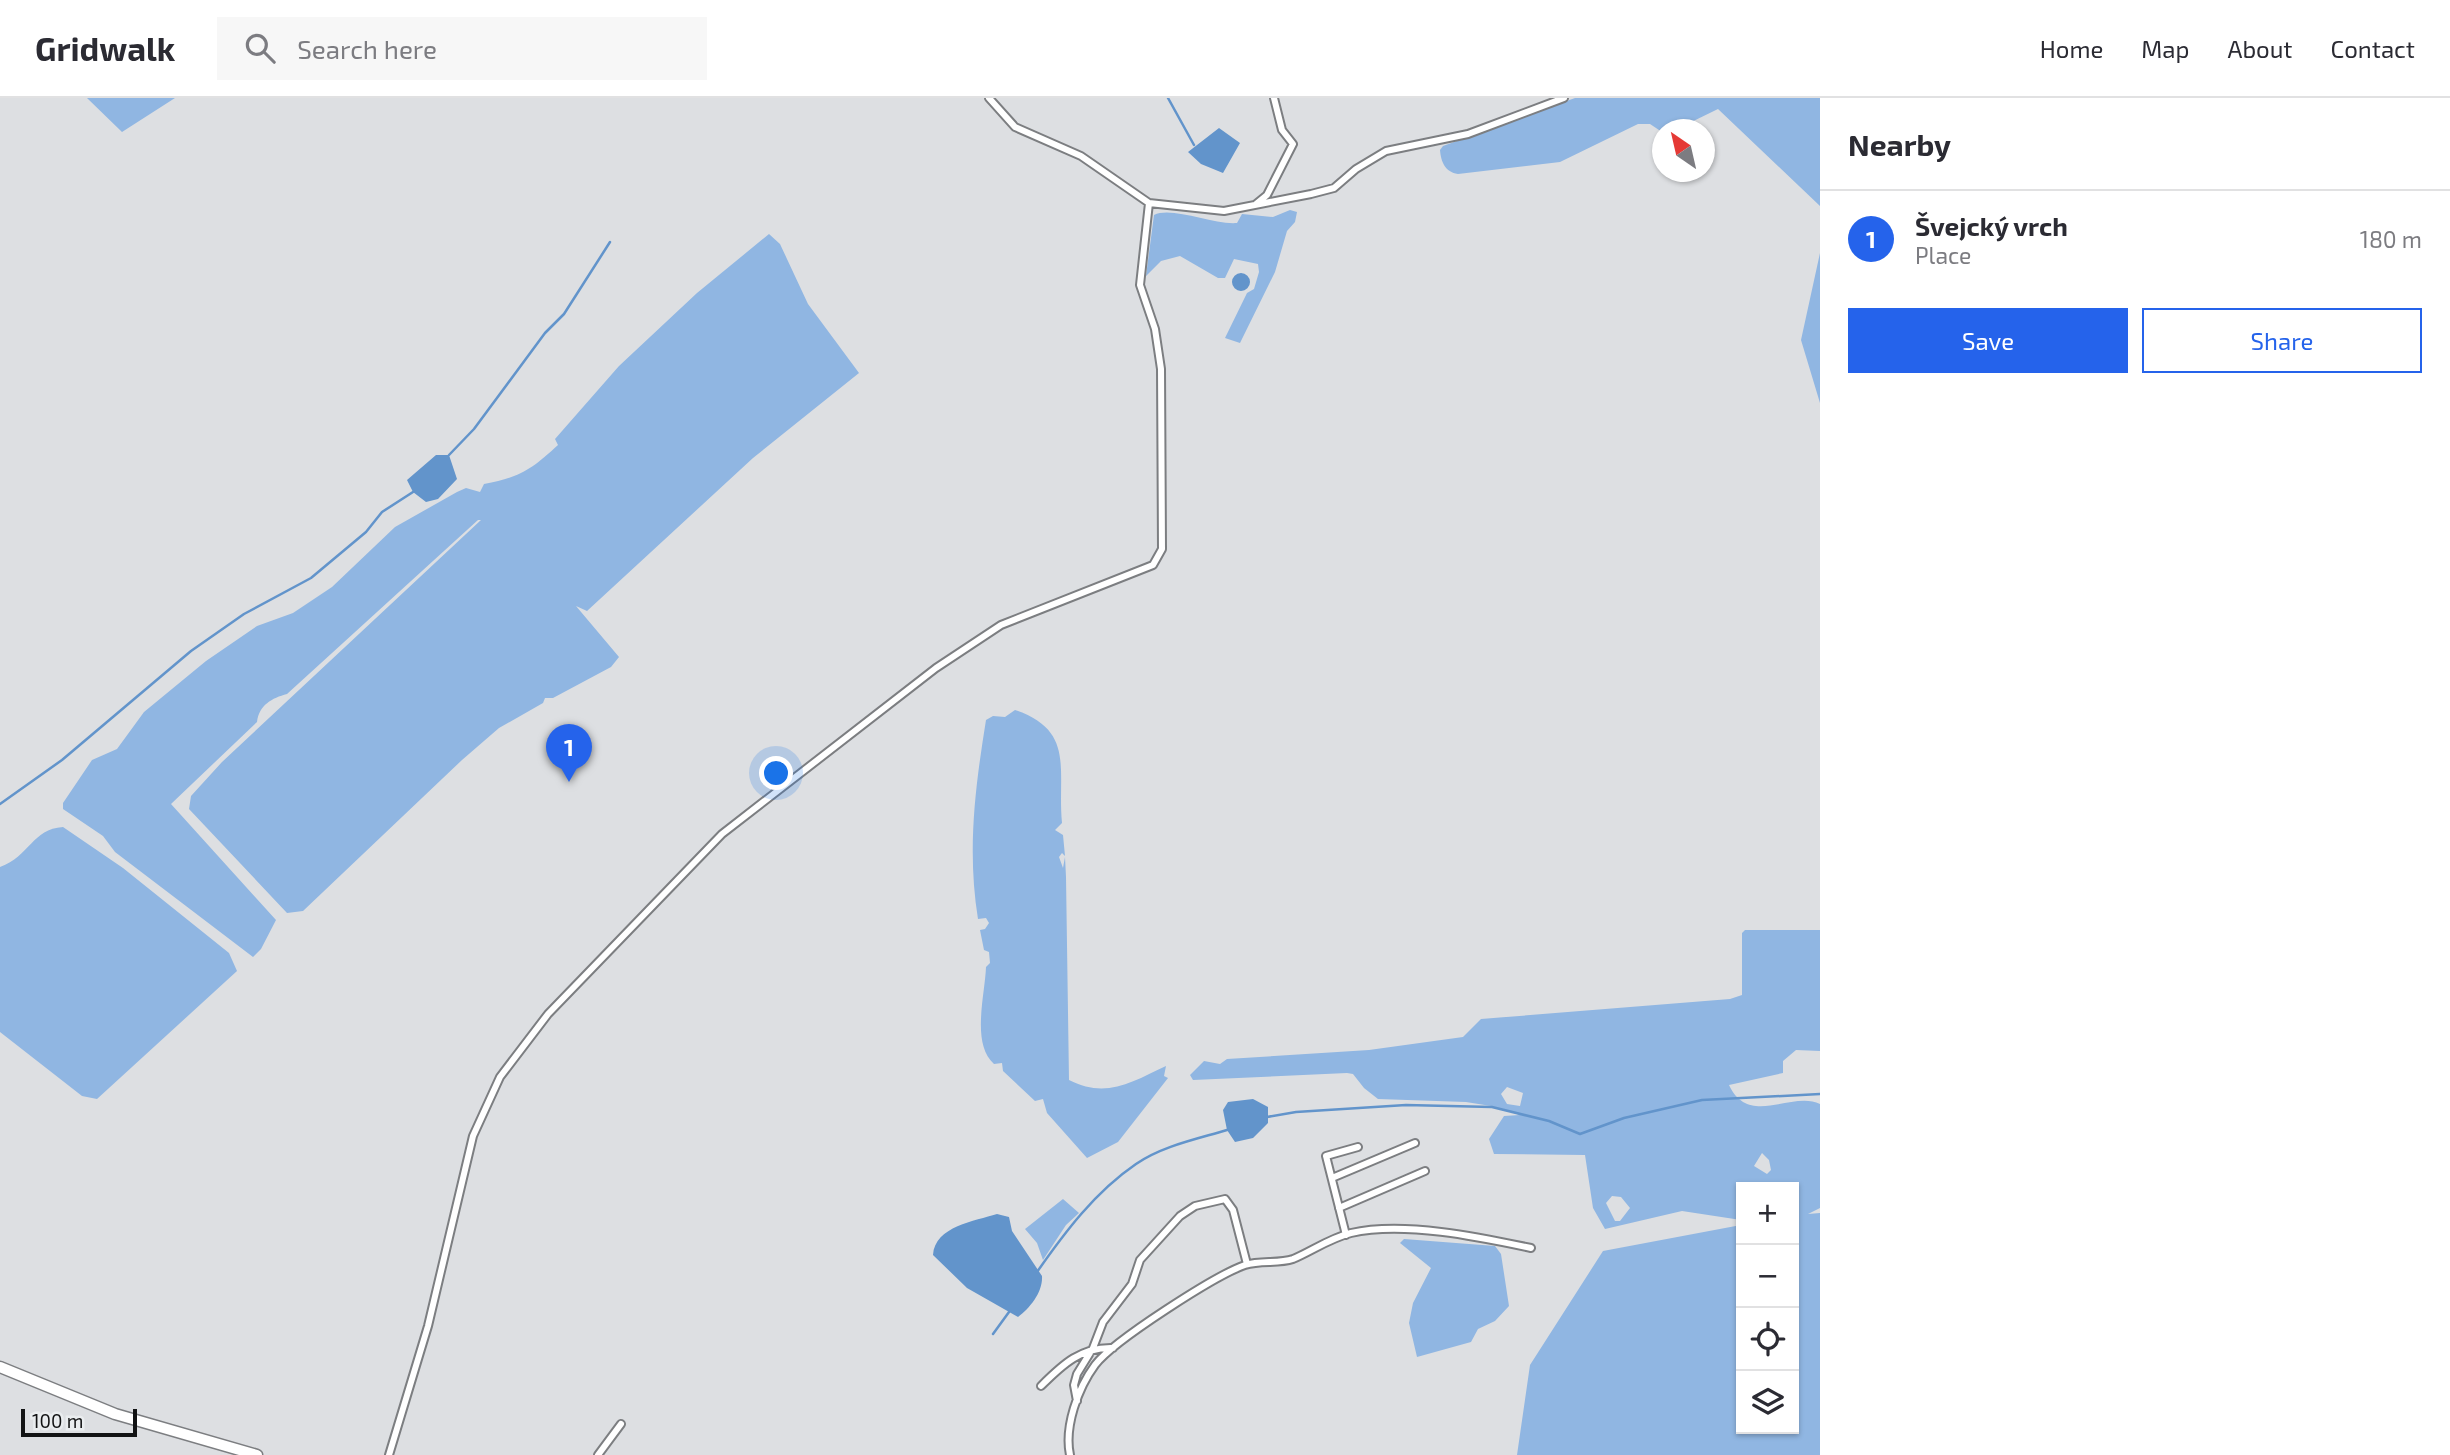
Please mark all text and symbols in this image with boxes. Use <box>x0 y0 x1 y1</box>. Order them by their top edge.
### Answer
search box <box>217 17 707 80</box>
text: Gridwalk <box>35 28 175 68</box>
icon: search <box>241 29 279 67</box>
text: Search here <box>297 33 437 64</box>
text: Home <box>2040 34 2103 63</box>
text: Map <box>2141 34 2189 63</box>
text: About <box>2227 34 2293 63</box>
text: Contact <box>2331 34 2415 63</box>
north arrow <box>1652 119 1715 182</box>
text: Nearby <box>1848 126 1951 162</box>
text: Švejcký vrch <box>1915 210 2068 241</box>
text: 1 <box>1866 225 1876 253</box>
text: 180 m <box>2360 225 2422 253</box>
text: Place <box>1915 241 1971 269</box>
button: Save <box>1848 308 2128 373</box>
button: Share <box>2142 308 2422 373</box>
pin: 1 <box>546 724 592 782</box>
your location <box>759 756 793 790</box>
map controls <box>1736 1182 1799 1434</box>
button: + <box>1736 1182 1799 1245</box>
button: − <box>1736 1245 1799 1308</box>
button: locate <box>1736 1308 1799 1371</box>
button: layers <box>1736 1371 1799 1434</box>
scale bar <box>21 1406 136 1438</box>
text: 100 m <box>32 1409 83 1432</box>

